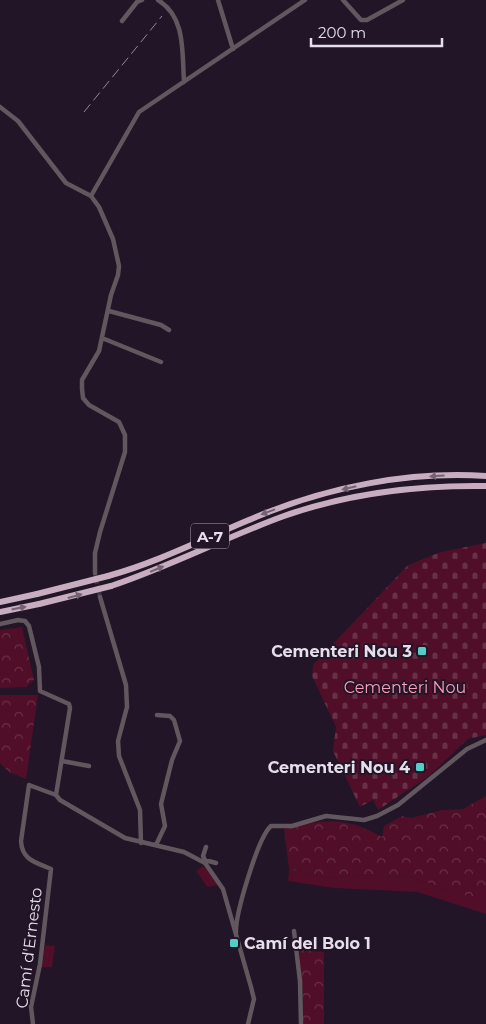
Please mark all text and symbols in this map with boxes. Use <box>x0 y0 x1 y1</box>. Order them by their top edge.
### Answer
scale bar <box>311 15 442 47</box>
text: 200 m <box>318 23 366 42</box>
one-way arrow <box>429 473 445 481</box>
one-way arrow <box>342 484 357 492</box>
one-way arrow <box>260 509 275 516</box>
road number: A-7 <box>191 524 229 548</box>
one-way arrow <box>150 565 165 573</box>
one-way arrow <box>68 591 83 599</box>
one-way arrow <box>12 604 27 612</box>
place label: Cementeri Nou 3 <box>271 642 412 661</box>
marker: Cementeri Nou 3 <box>416 645 428 657</box>
park label: Cementeri Nou <box>344 678 466 697</box>
place label: Cementeri Nou 4 <box>268 758 410 777</box>
marker: Cementeri Nou 4 <box>414 761 426 773</box>
street label: Camí d'Ernesto <box>12 886 46 1010</box>
place label: Camí del Bolo 1 <box>244 934 371 953</box>
marker: Camí del Bolo 1 <box>228 937 240 949</box>

